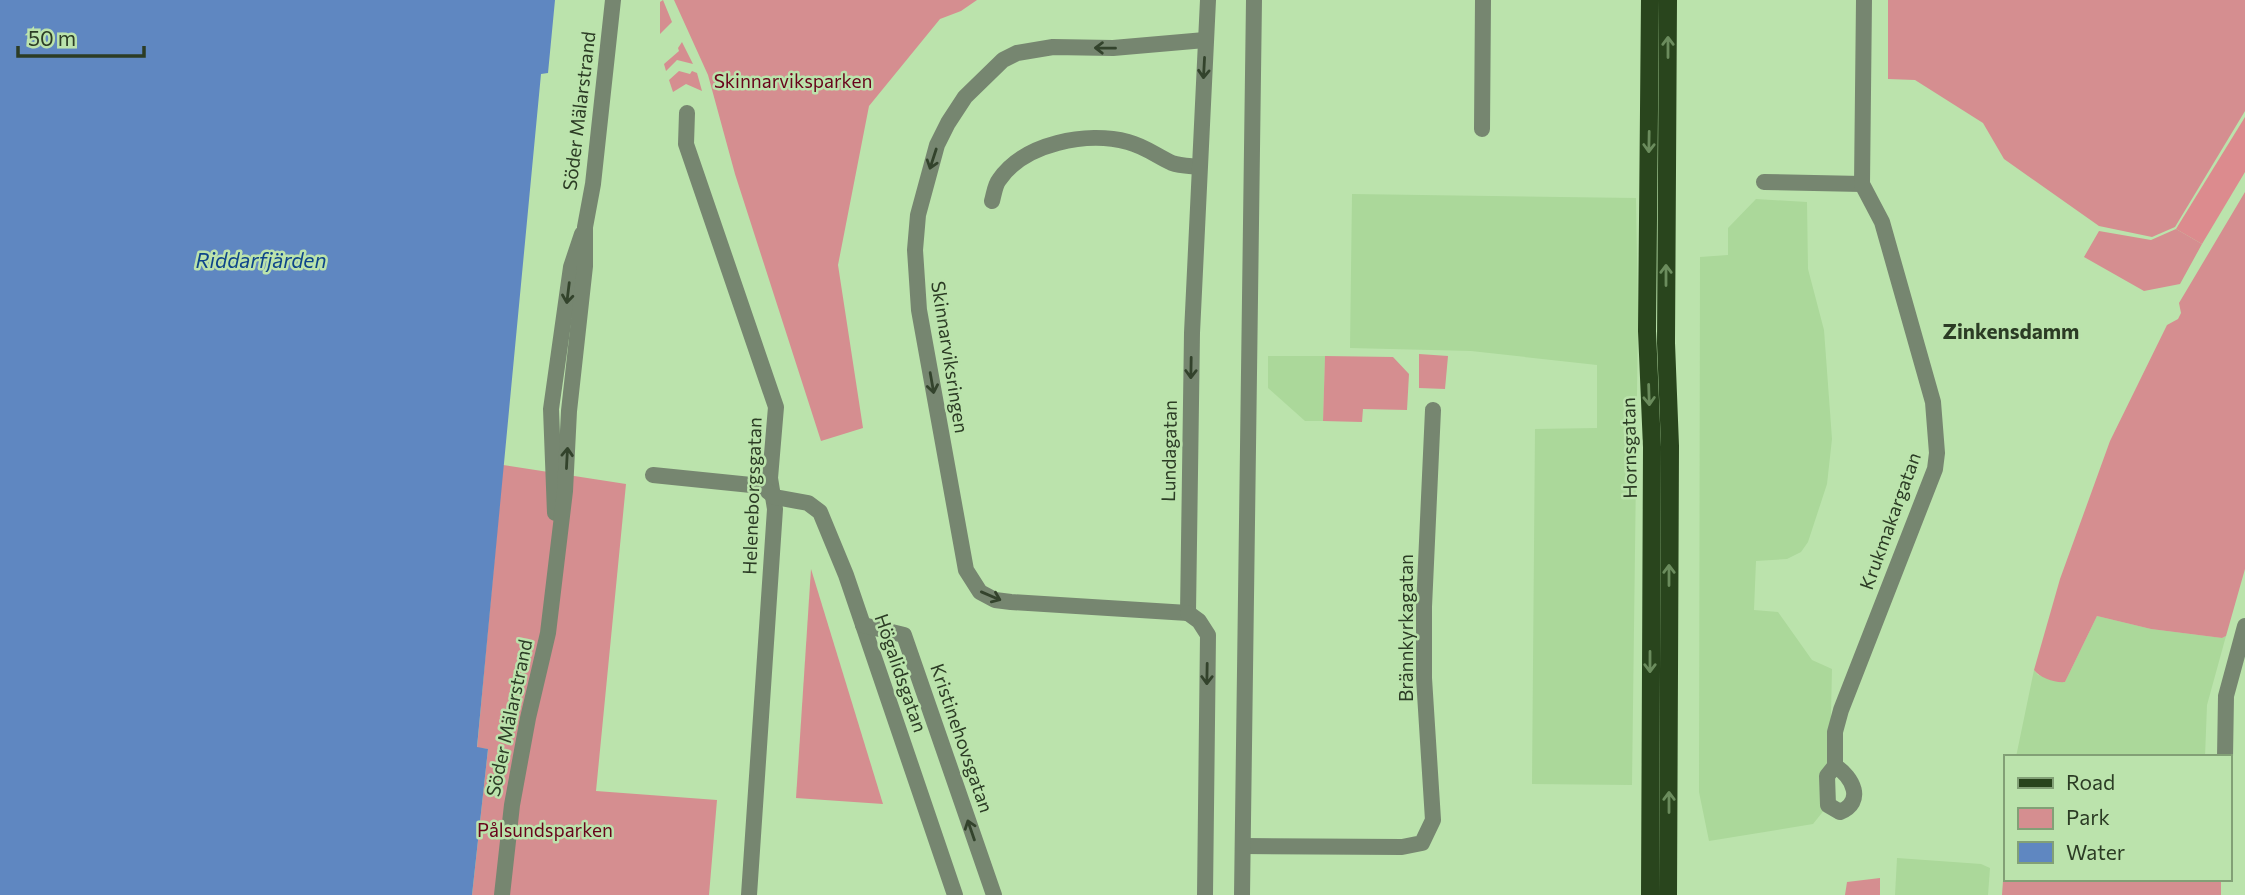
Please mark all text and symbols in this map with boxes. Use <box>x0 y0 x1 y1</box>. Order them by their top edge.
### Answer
scale bar <box>18 14 144 58</box>
text: 50 m <box>28 25 76 50</box>
street label: Söder Mälarstrand <box>557 30 600 192</box>
one-way arrow <box>1661 36 1675 59</box>
one-way arrow <box>1094 41 1117 54</box>
one-way arrow <box>1197 56 1210 79</box>
park label: Skinnarviksparken <box>714 69 872 92</box>
one-way arrow <box>1642 130 1656 153</box>
one-way arrow <box>925 147 938 169</box>
water label: Riddarfjärden <box>196 247 326 272</box>
one-way arrow <box>1660 264 1673 287</box>
street label: Skinnarviksringen <box>927 279 974 435</box>
one-way arrow <box>561 281 574 303</box>
district label: Zinkensdamm <box>1943 318 2079 343</box>
one-way arrow <box>1184 357 1198 380</box>
one-way arrow <box>926 371 939 394</box>
one-way arrow <box>1643 383 1656 406</box>
street label: Hornsgatan <box>1616 397 1641 499</box>
street label: Lundagatan <box>1156 400 1181 502</box>
street label: Heleneborgsgatan <box>737 417 766 575</box>
one-way arrow <box>560 447 573 470</box>
street label: Krukmakargatan <box>1854 449 1925 593</box>
street label: Brännkyrkagatan <box>1394 554 1417 702</box>
one-way arrow <box>1662 564 1676 587</box>
one-way arrow <box>980 590 1001 603</box>
street label: Högalidsgatan <box>870 611 932 735</box>
street label: Söder Mälarstrand <box>481 637 536 799</box>
one-way arrow <box>1643 651 1657 674</box>
street label: Kristinehovsgatan <box>926 660 999 815</box>
one-way arrow <box>1200 662 1214 685</box>
legend <box>2004 755 2231 881</box>
text: Road <box>2066 769 2115 794</box>
one-way arrow <box>1662 791 1676 814</box>
text: Park <box>2066 804 2110 829</box>
park label: Pålsundsparken <box>477 818 613 841</box>
one-way arrow <box>964 820 976 842</box>
text: Water <box>2066 839 2125 864</box>

